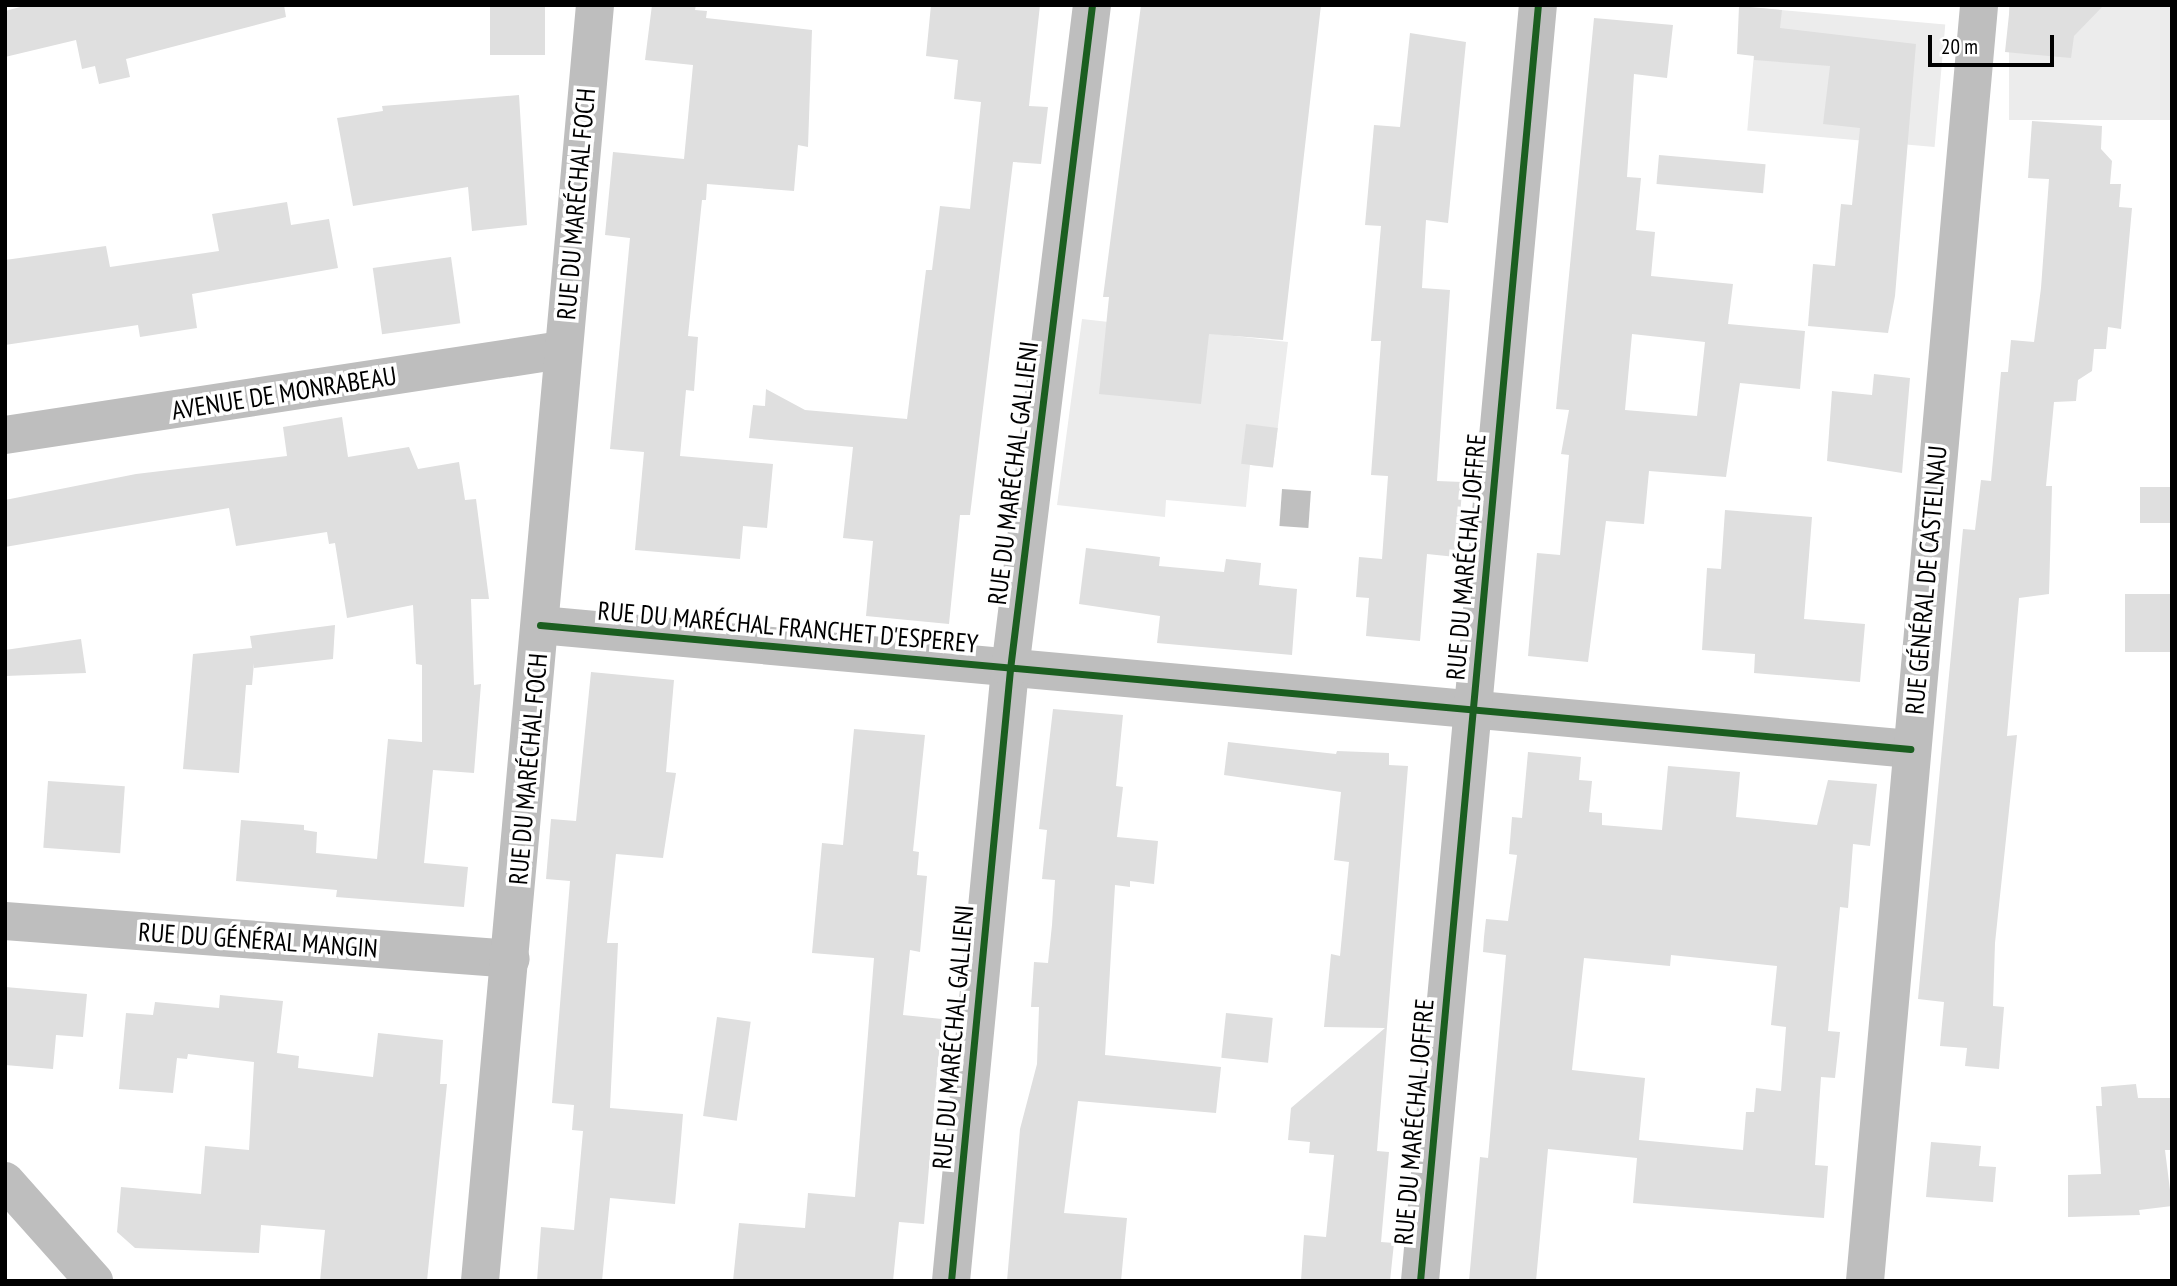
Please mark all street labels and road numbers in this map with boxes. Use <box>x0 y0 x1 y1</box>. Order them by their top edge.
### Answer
street label: RUE DU MARÉCHAL FOCH <box>550 86 602 322</box>
street label: RUE DU MARÉCHAL GALLIENI <box>981 339 1045 607</box>
street label: AVENUE DE MONRABEAU <box>169 360 399 426</box>
street label: RUE DU MARÉCHAL JOFFRE <box>1440 432 1492 682</box>
street label: RUE GÉNÉRAL DE CASTELNAU <box>1899 444 1953 716</box>
street label: RUE DU MARÉCHAL FRANCHET D'ESPEREY <box>596 595 980 659</box>
street label: RUE DU MARÉCHAL FOCH <box>502 651 554 887</box>
street label: RUE DU MARÉCHAL GALLIENI <box>926 903 980 1171</box>
street label: RUE DU GÉNÉRAL MANGIN <box>137 916 379 964</box>
street label: RUE DU MARÉCHAL JOFFRE <box>1388 997 1440 1247</box>

